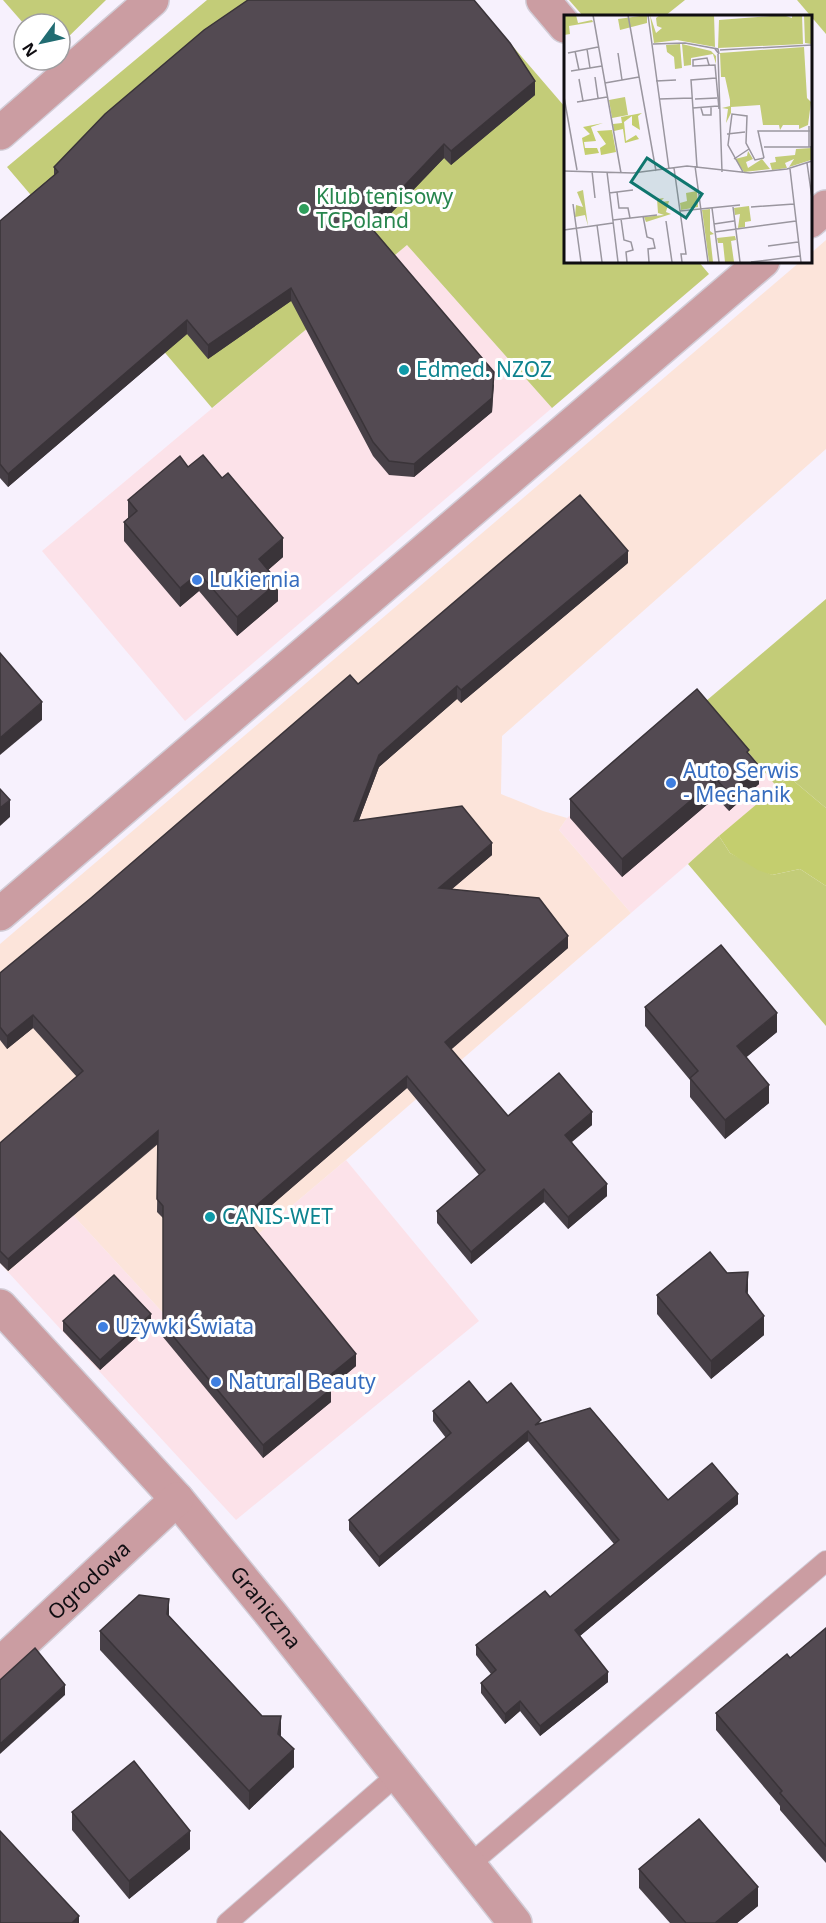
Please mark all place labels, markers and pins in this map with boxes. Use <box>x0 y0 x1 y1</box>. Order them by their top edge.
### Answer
place label: Klub tenisowy TCPoland <box>316 182 453 234</box>
marker: Klub tenisowy TCPoland <box>297 202 311 216</box>
place label: Edmed. NZOZ <box>416 355 552 383</box>
marker: Edmed. NZOZ <box>397 363 411 377</box>
place label: Lukiernia <box>209 565 300 593</box>
marker: Lukiernia <box>190 573 204 587</box>
place label: Auto Serwis - Mechanik <box>683 756 799 808</box>
marker: Auto Serwis - Mechanik <box>664 776 678 790</box>
place label: CANIS-WET <box>222 1202 333 1230</box>
marker: CANIS-WET <box>203 1210 217 1224</box>
place label: Używki Świata <box>115 1312 254 1340</box>
marker: Używki Świata <box>96 1320 110 1334</box>
place label: Natural Beauty <box>228 1367 376 1395</box>
marker: Natural Beauty <box>209 1375 223 1389</box>

